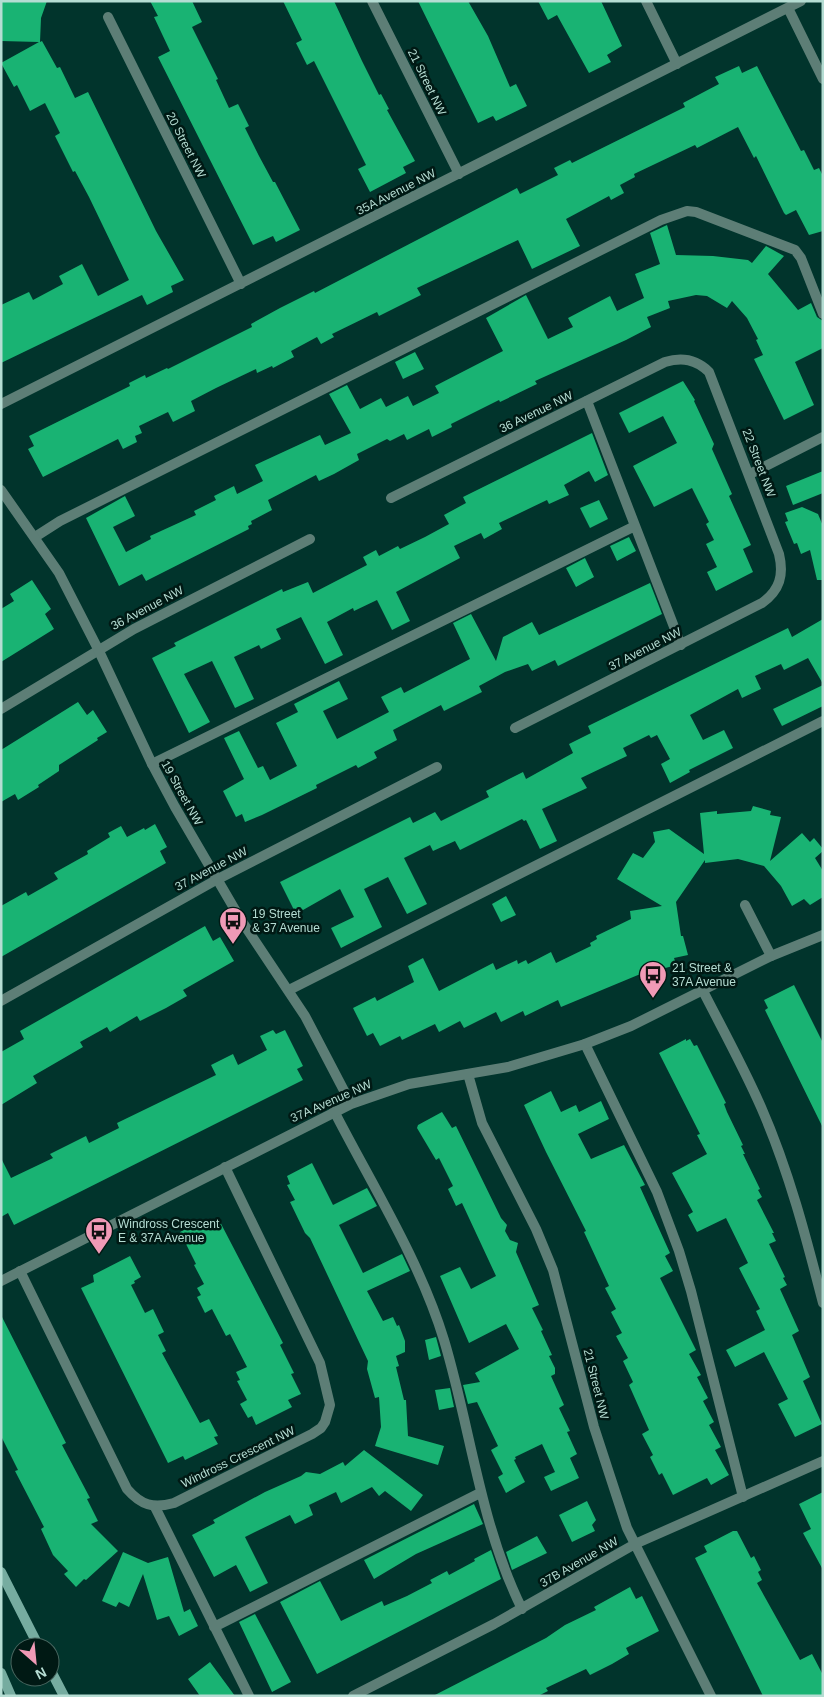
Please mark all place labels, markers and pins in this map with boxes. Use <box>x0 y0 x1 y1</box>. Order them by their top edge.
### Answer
bus stop icon: 19 Street & 37 Avenue <box>218 906 248 945</box>
place label: 19 Street & 37 Avenue <box>252 907 320 935</box>
bus stop icon: 21 Street & 37A Avenue <box>638 960 668 999</box>
place label: 21 Street & 37A Avenue <box>672 961 736 989</box>
bus stop icon: Windross Crescent E & 37A Avenue <box>84 1216 114 1255</box>
place label: Windross Crescent E & 37A Avenue <box>118 1217 220 1245</box>

